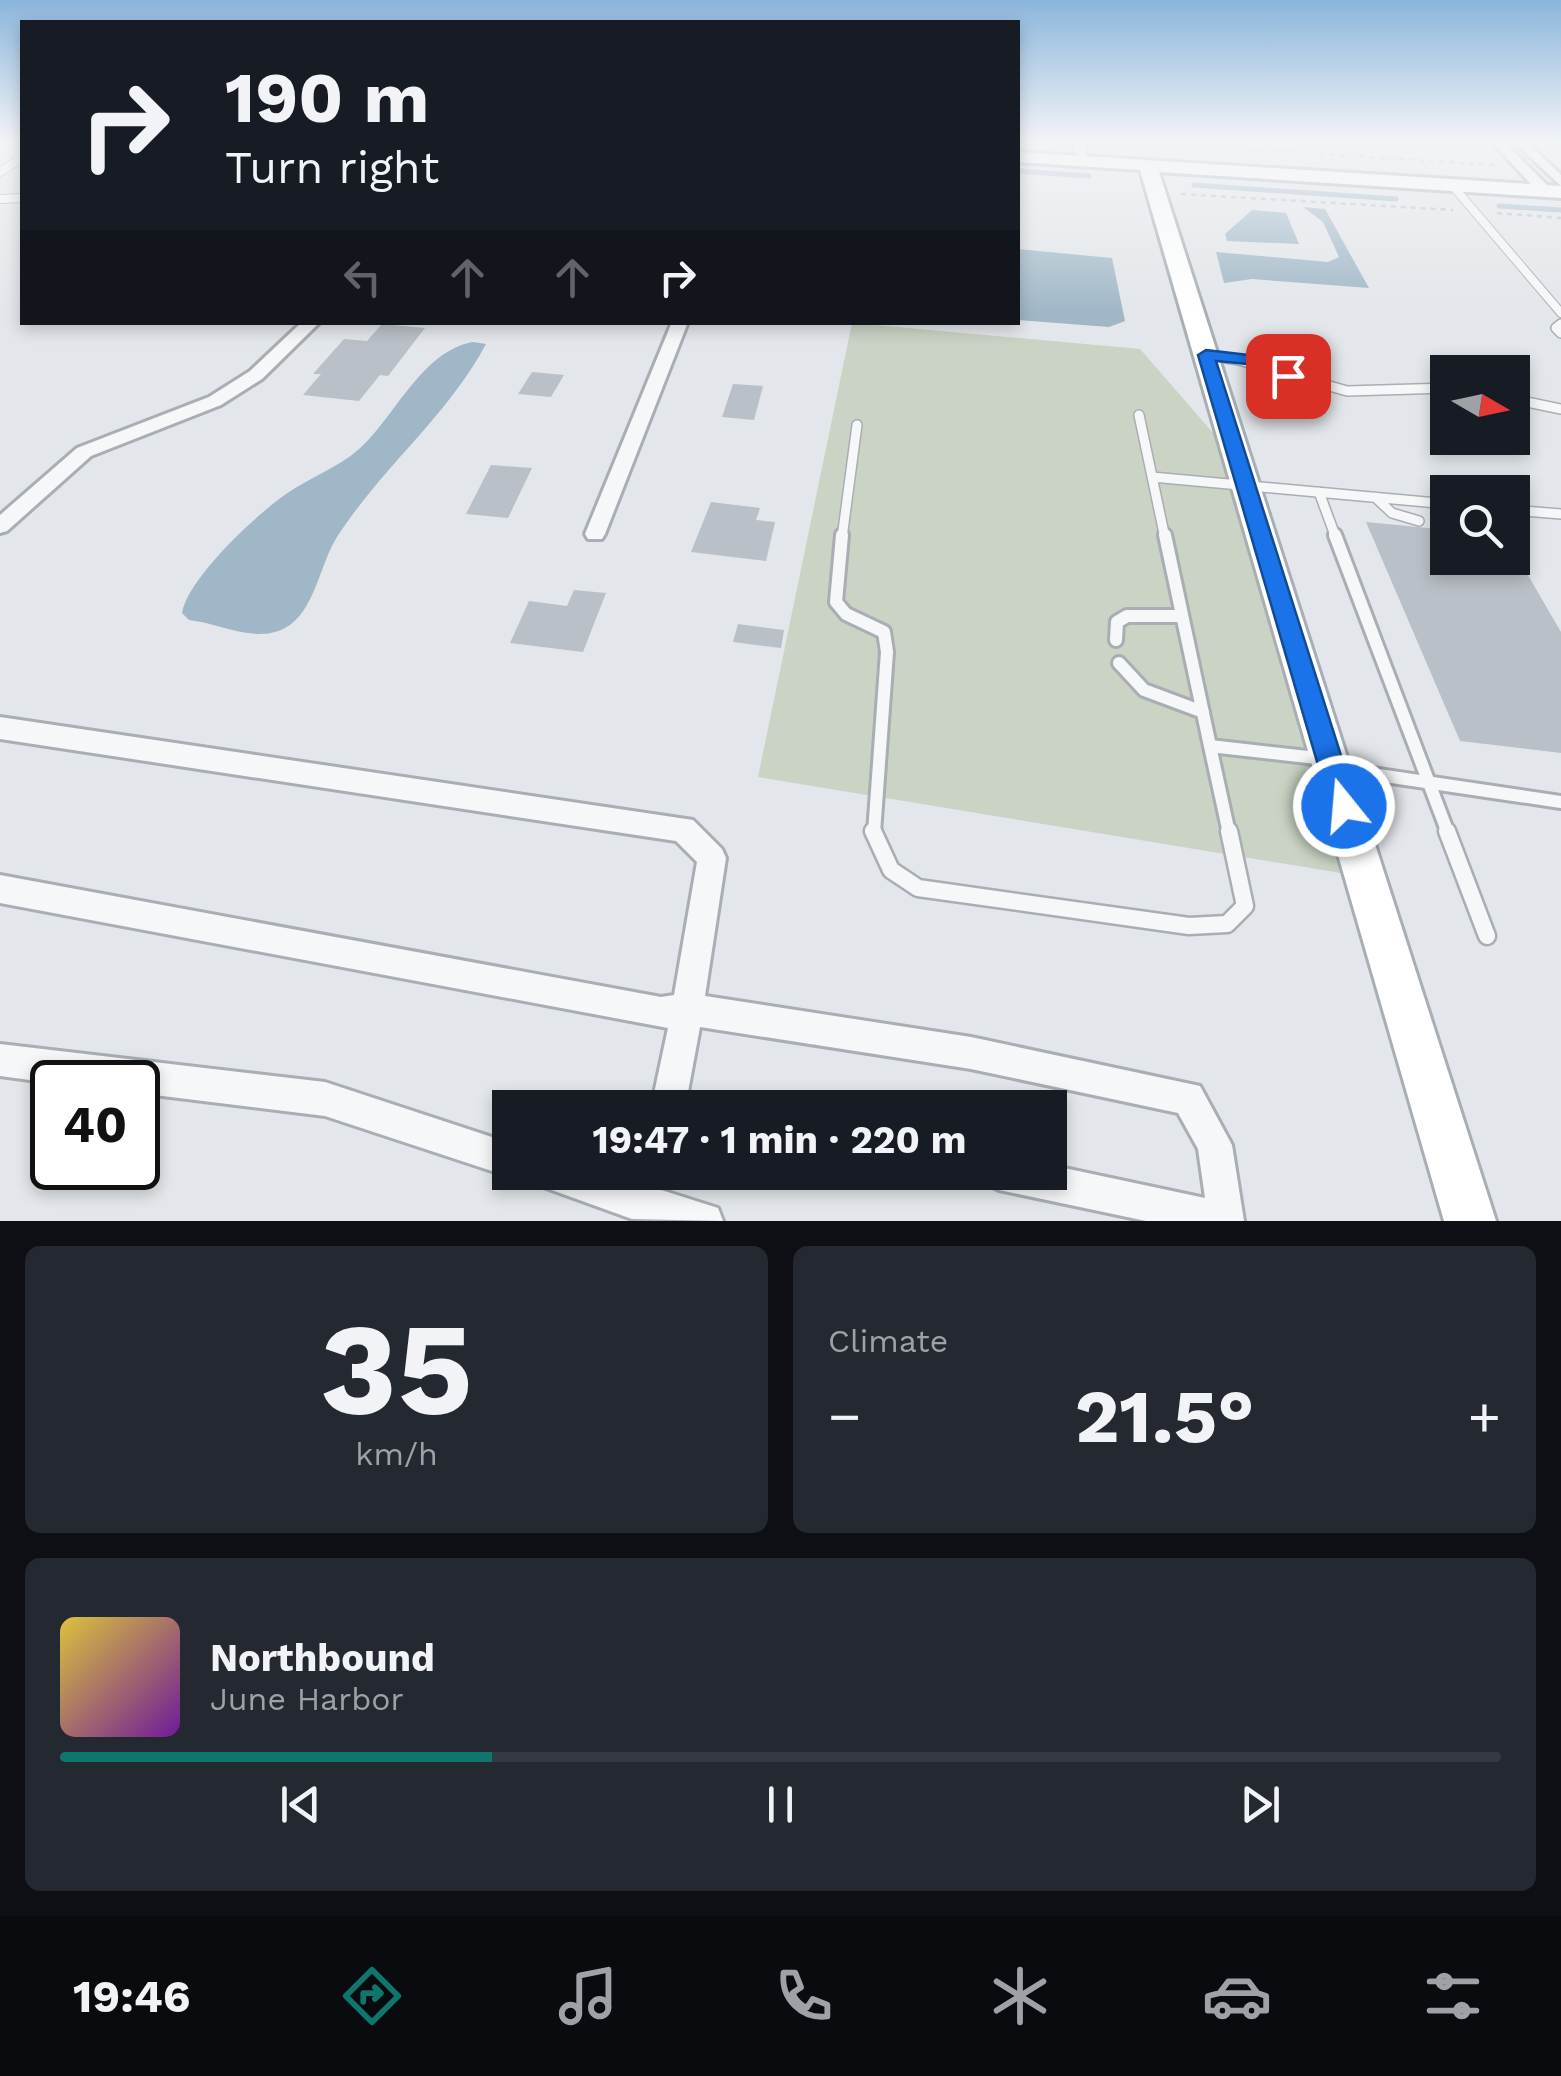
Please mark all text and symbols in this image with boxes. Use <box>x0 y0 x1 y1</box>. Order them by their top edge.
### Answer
text: 190 m <box>225 57 429 139</box>
icon: right <box>60 60 190 190</box>
text: Turn right <box>225 141 439 194</box>
icon: left <box>335 250 390 305</box>
icon: ahead <box>440 250 495 305</box>
icon: ahead <box>545 250 600 305</box>
icon: right <box>650 250 705 305</box>
pin <box>1246 334 1331 419</box>
icon: arrive <box>1261 349 1316 404</box>
north arrow <box>1430 355 1530 455</box>
map controls <box>1430 355 1530 575</box>
button: search <box>1430 475 1530 575</box>
position arrow <box>1292 754 1396 858</box>
speed limit sign: 40 <box>30 1060 160 1190</box>
text: 19:47 · 1 min · 220 m <box>592 1118 967 1162</box>
text: 35 <box>320 1293 473 1446</box>
text: Climate <box>828 1322 948 1360</box>
text: 21.5° <box>1075 1372 1254 1460</box>
text: − <box>828 1384 861 1448</box>
text: + <box>1468 1384 1501 1448</box>
text: km/h <box>355 1435 438 1473</box>
text: Northbound <box>210 1636 435 1680</box>
text: June Harbor <box>210 1680 404 1718</box>
icon: previous <box>273 1777 328 1832</box>
icon: pause <box>753 1777 808 1832</box>
icon: next <box>1233 1777 1288 1832</box>
icon: directions <box>337 1961 407 2031</box>
icon: music <box>553 1961 623 2031</box>
icon: phone <box>769 1961 839 2031</box>
icon: climate <box>985 1961 1055 2031</box>
icon: car <box>1202 1961 1272 2031</box>
icon: filters <box>1418 1961 1488 2031</box>
text: 19:46 <box>73 1970 191 2023</box>

